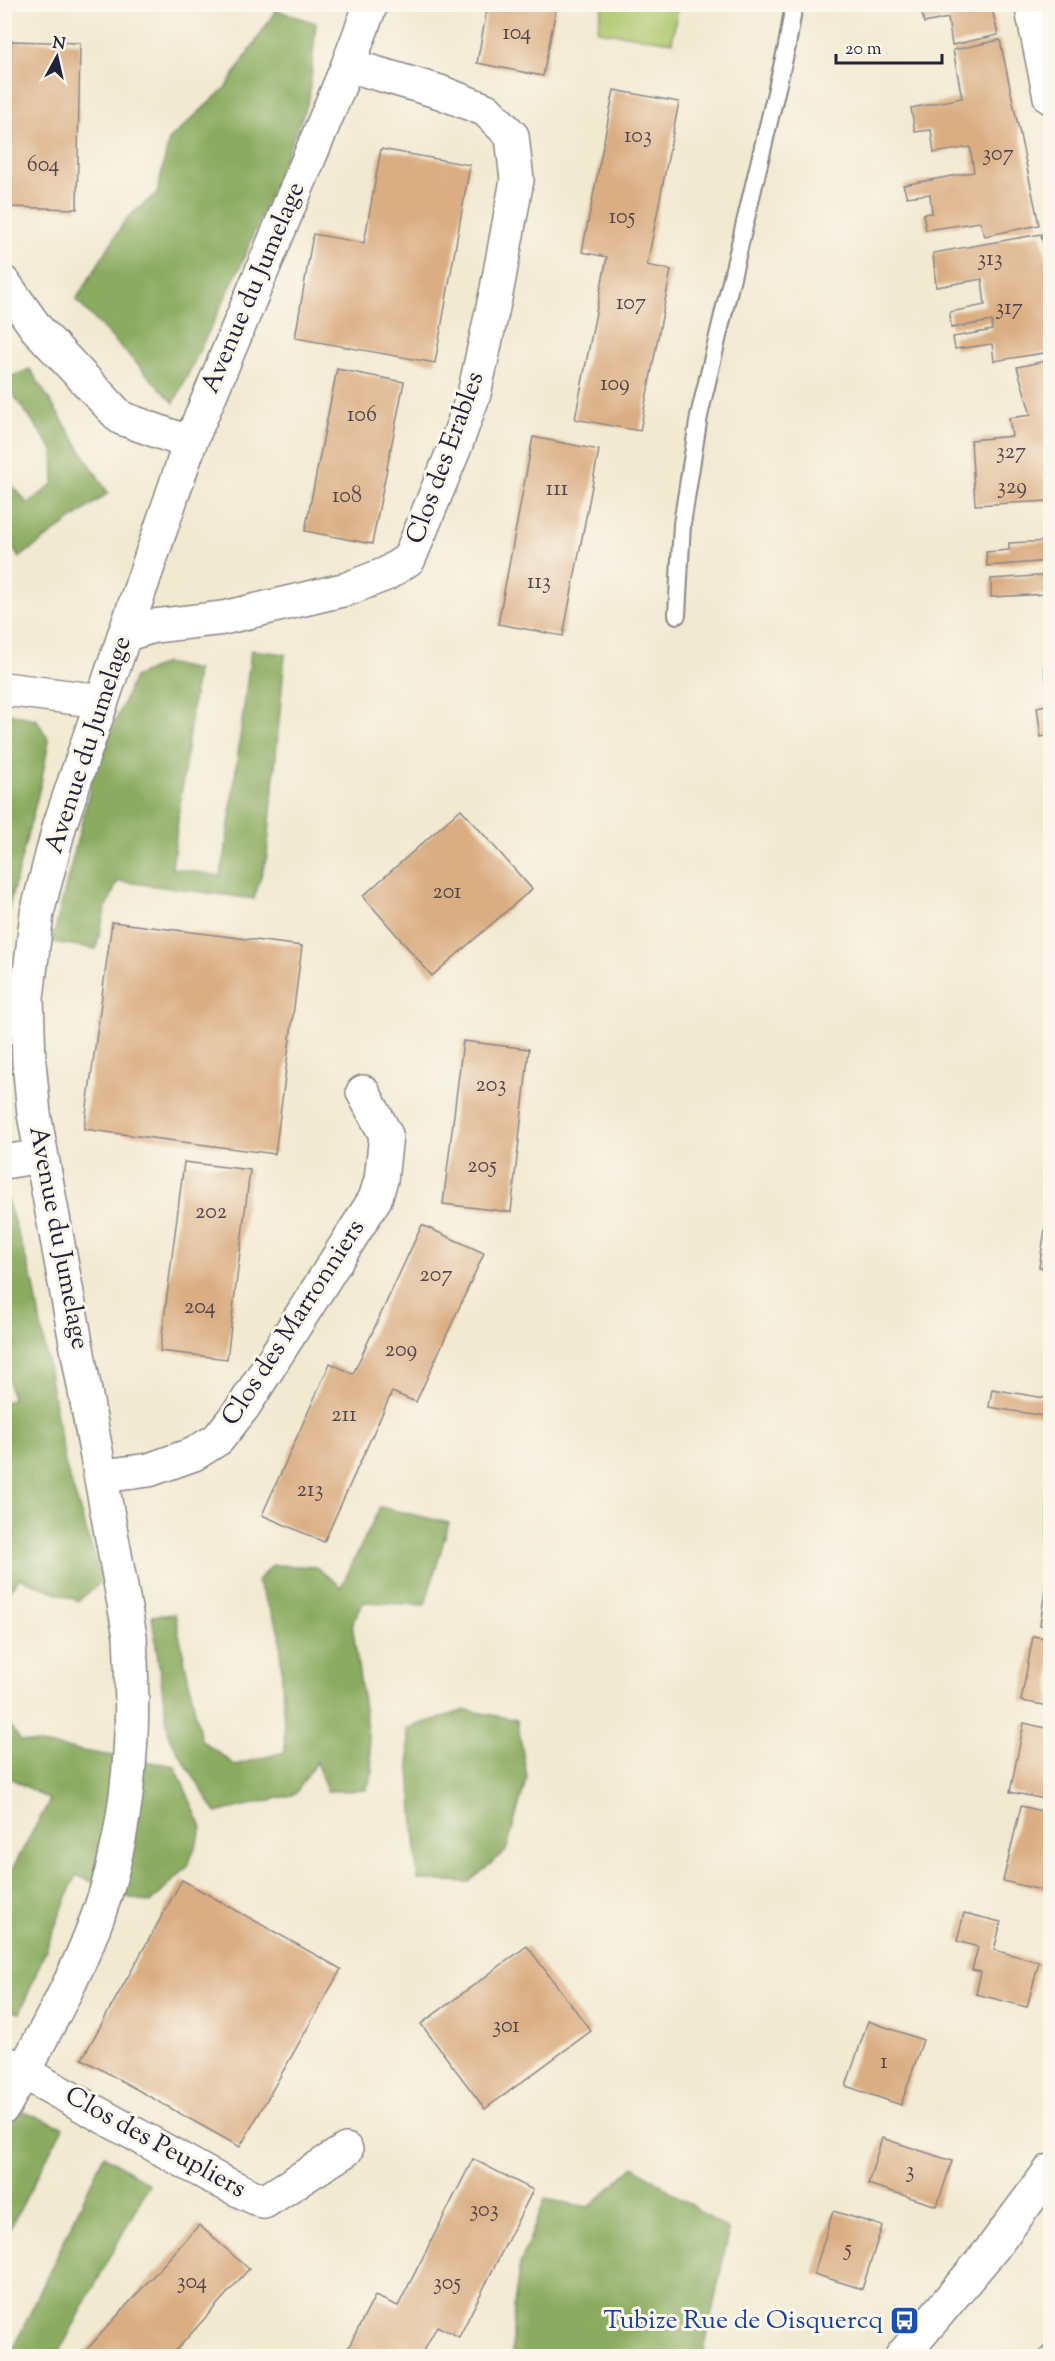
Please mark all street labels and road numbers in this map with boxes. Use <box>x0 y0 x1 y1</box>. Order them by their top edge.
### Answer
street label: Avenue du Jumelage <box>193 176 315 400</box>
street label: Clos des Erables <box>398 367 494 549</box>
street label: Avenue du Jumelage <box>36 632 142 858</box>
street label: Avenue du Jumelage <box>18 1123 98 1353</box>
street label: Clos des Marronniers <box>213 1212 375 1434</box>
street label: Clos des Peupliers <box>58 2078 252 2208</box>

